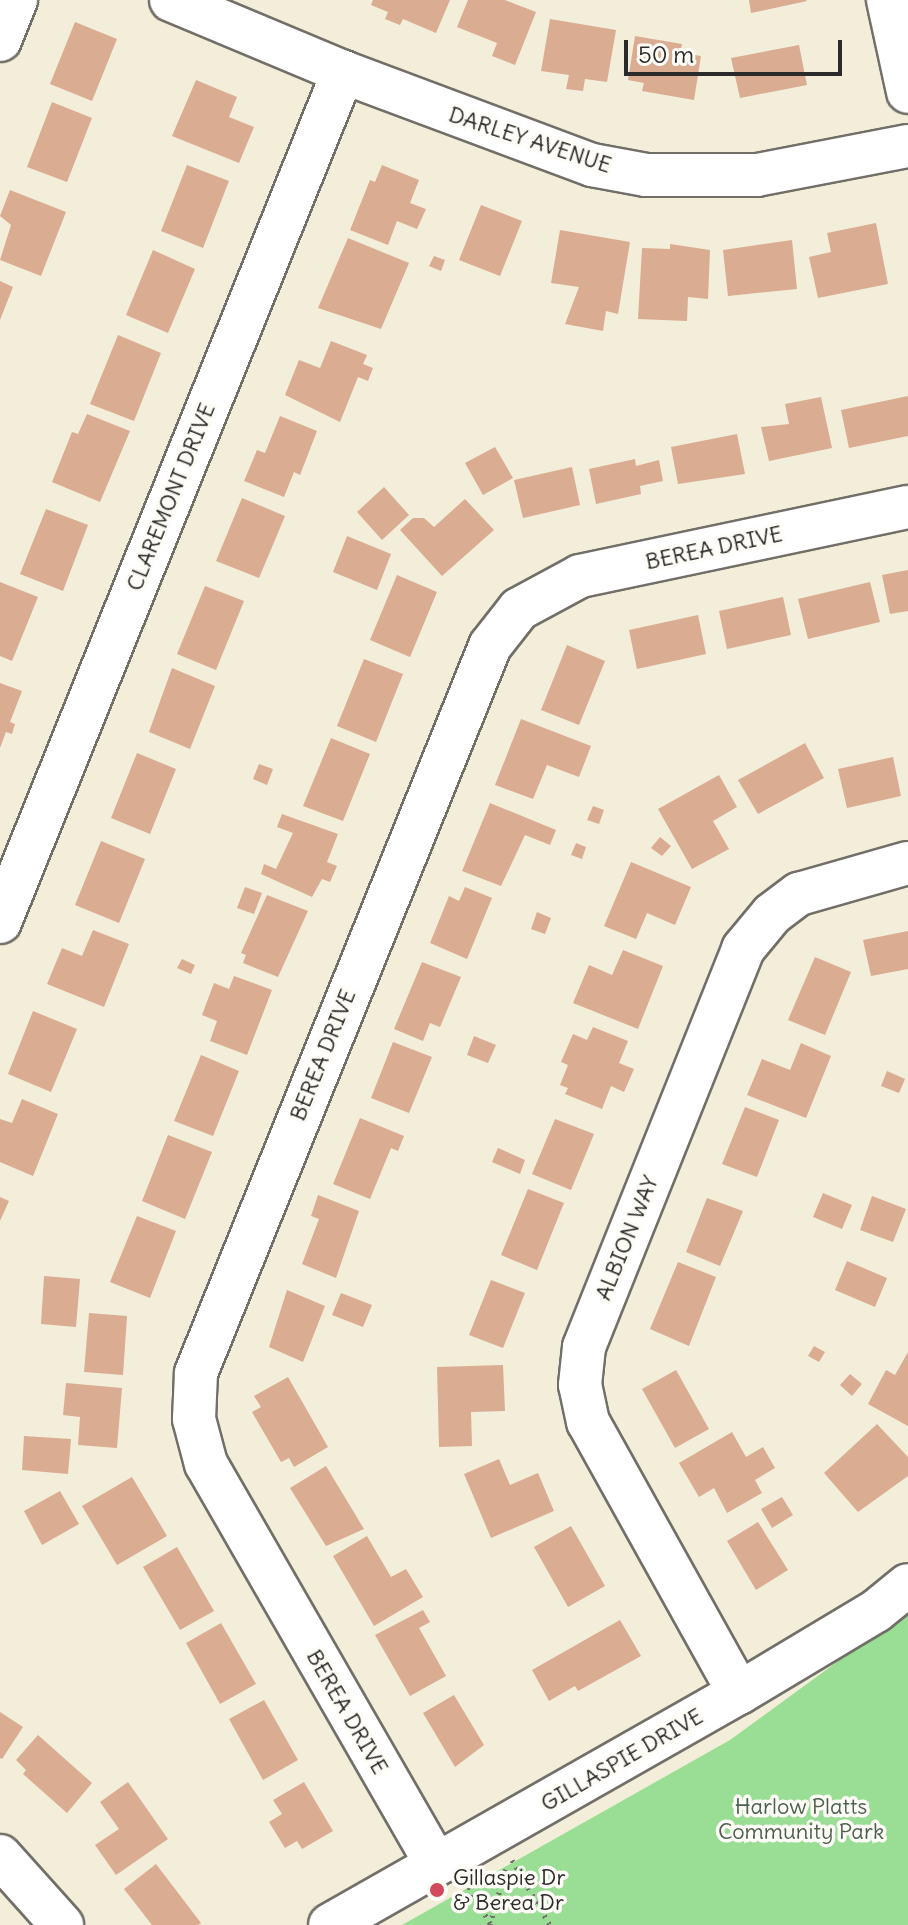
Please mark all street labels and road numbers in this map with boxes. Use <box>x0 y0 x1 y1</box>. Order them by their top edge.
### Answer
street label: DARLEY AVENUE <box>445 101 615 179</box>
street label: CLAREMONT DRIVE <box>121 399 221 595</box>
street label: BEREA DRIVE <box>643 521 785 575</box>
street label: BEREA DRIVE <box>285 985 361 1125</box>
street label: ALBION WAY <box>590 1172 664 1304</box>
street label: BEREA DRIVE <box>301 1645 393 1779</box>
street label: GILLASPIE DRIVE <box>536 1703 708 1817</box>

